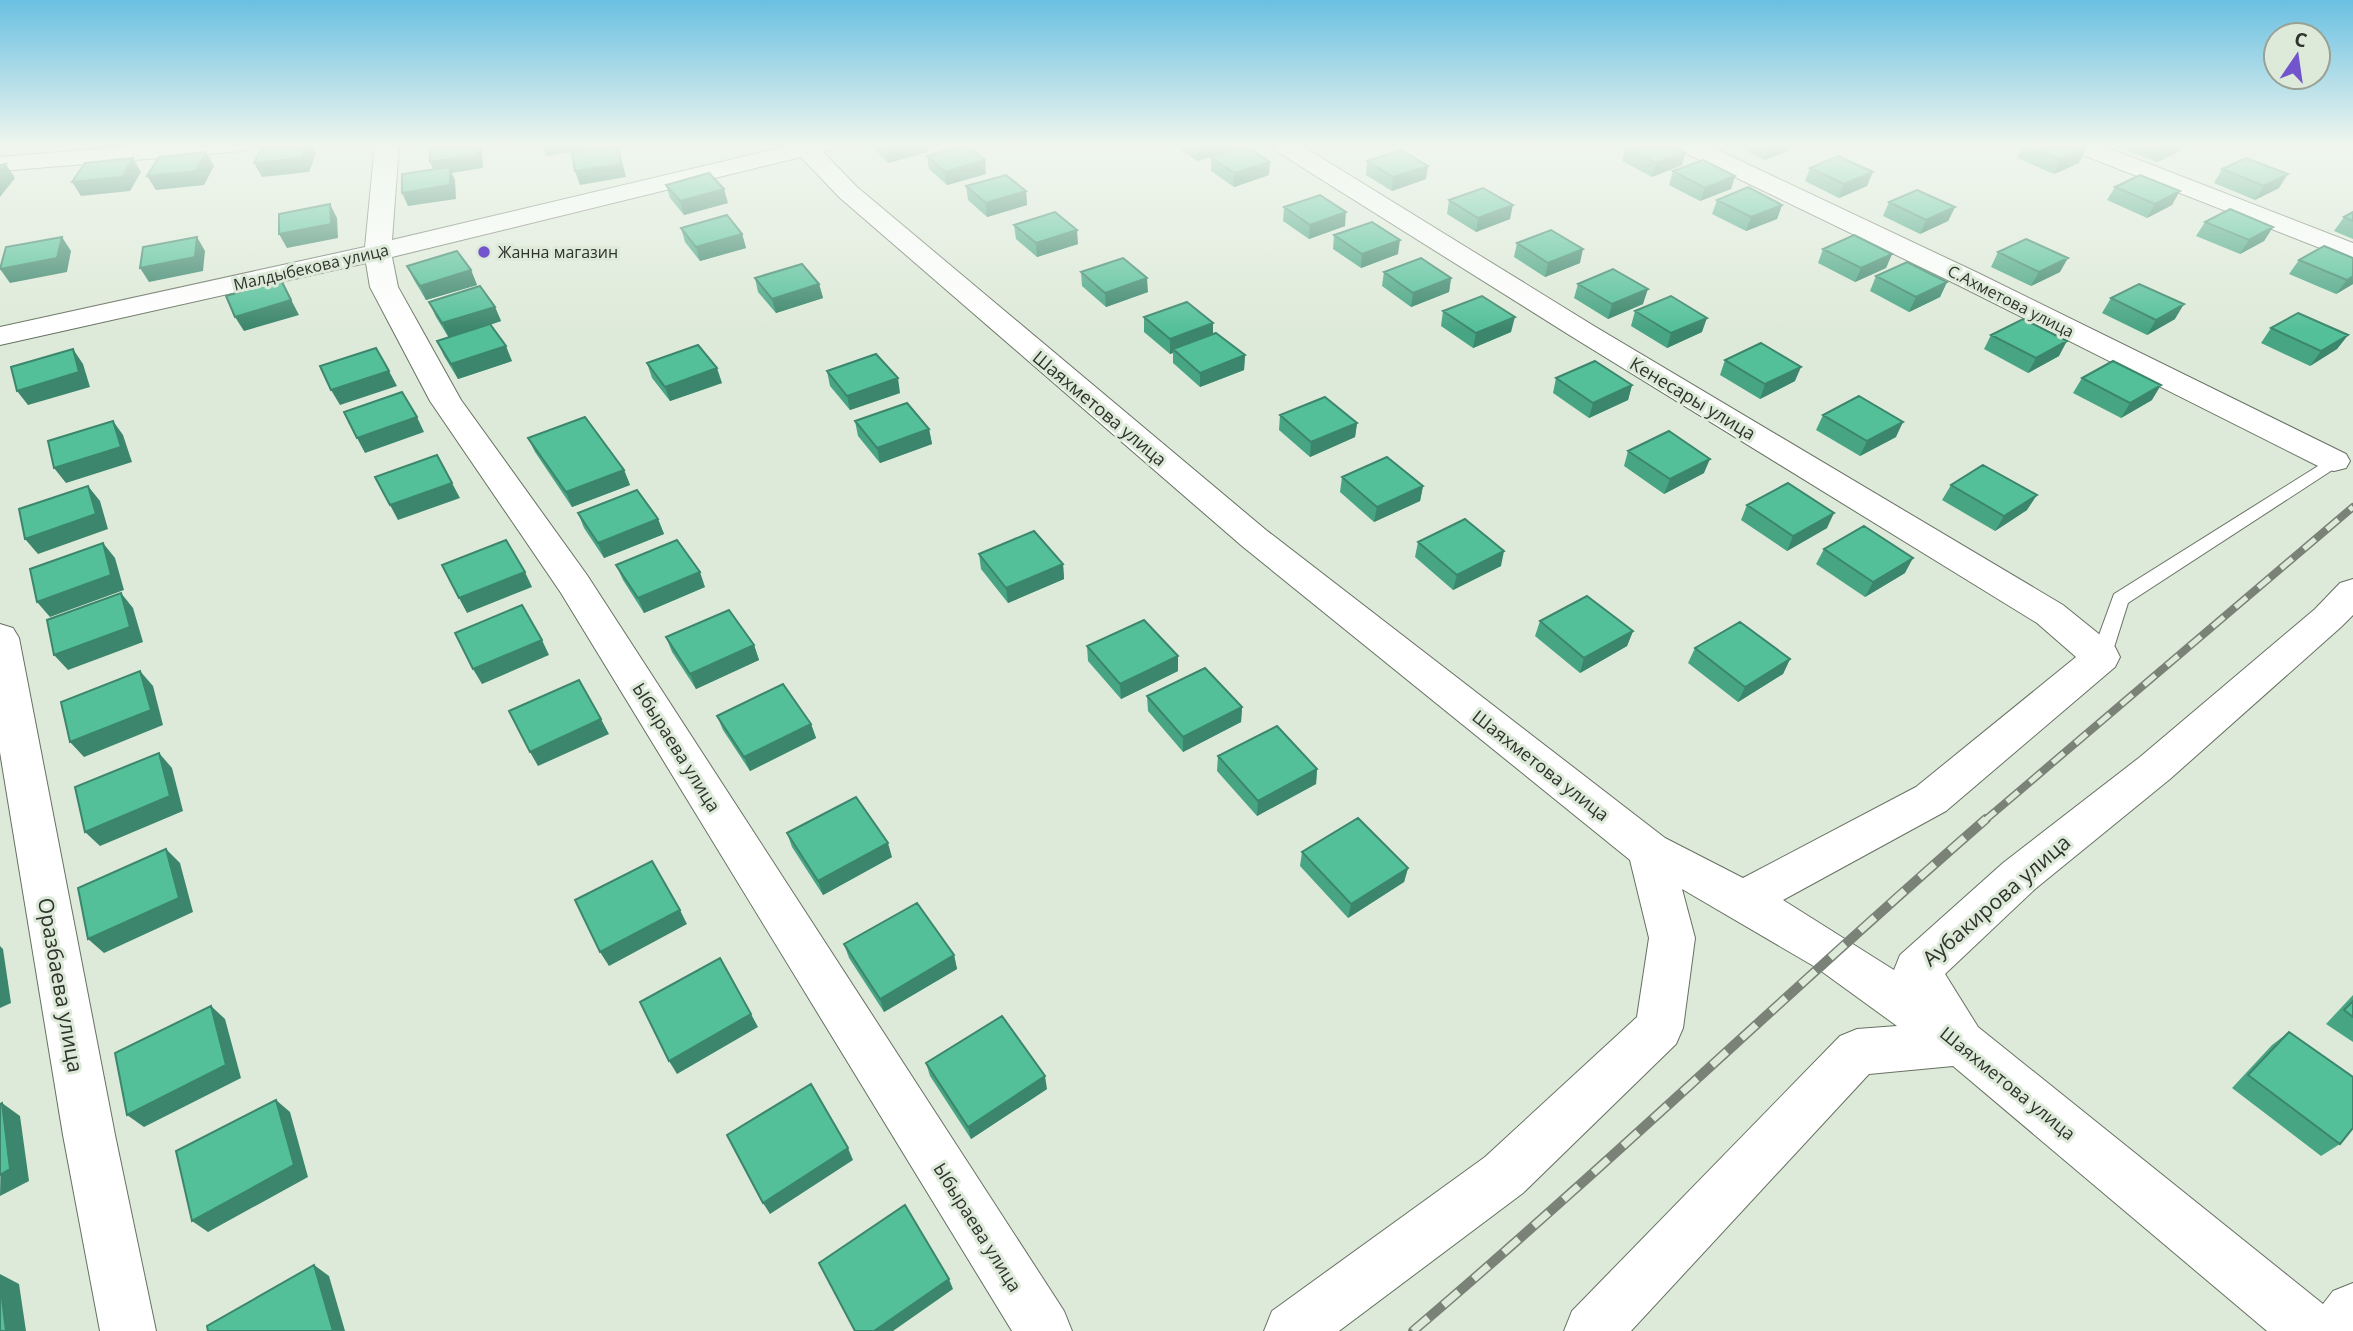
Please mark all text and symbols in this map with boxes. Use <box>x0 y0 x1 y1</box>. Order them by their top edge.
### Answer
north arrow <box>2262 21 2332 91</box>
text: С <box>2292 25 2310 53</box>
street label: Малдыбекова улица <box>231 238 391 296</box>
place label: Жанна магазин <box>498 241 618 263</box>
marker: Жанна магазин <box>476 244 492 260</box>
street label: С.Ахметова улица <box>1944 260 2078 342</box>
street label: Шаяхметова улица <box>1028 345 1172 471</box>
street label: Кенесары улица <box>1626 351 1760 445</box>
street label: Ыбыраева улица <box>628 678 726 816</box>
street label: Шаяхметова улица <box>1468 704 1614 826</box>
street label: Аубакирова улица <box>1916 828 2076 972</box>
street label: Оразбаева улица <box>32 895 90 1075</box>
street label: Шаяхметова улица <box>1935 1021 2081 1145</box>
street label: Ыбыраева улица <box>929 1158 1027 1296</box>

